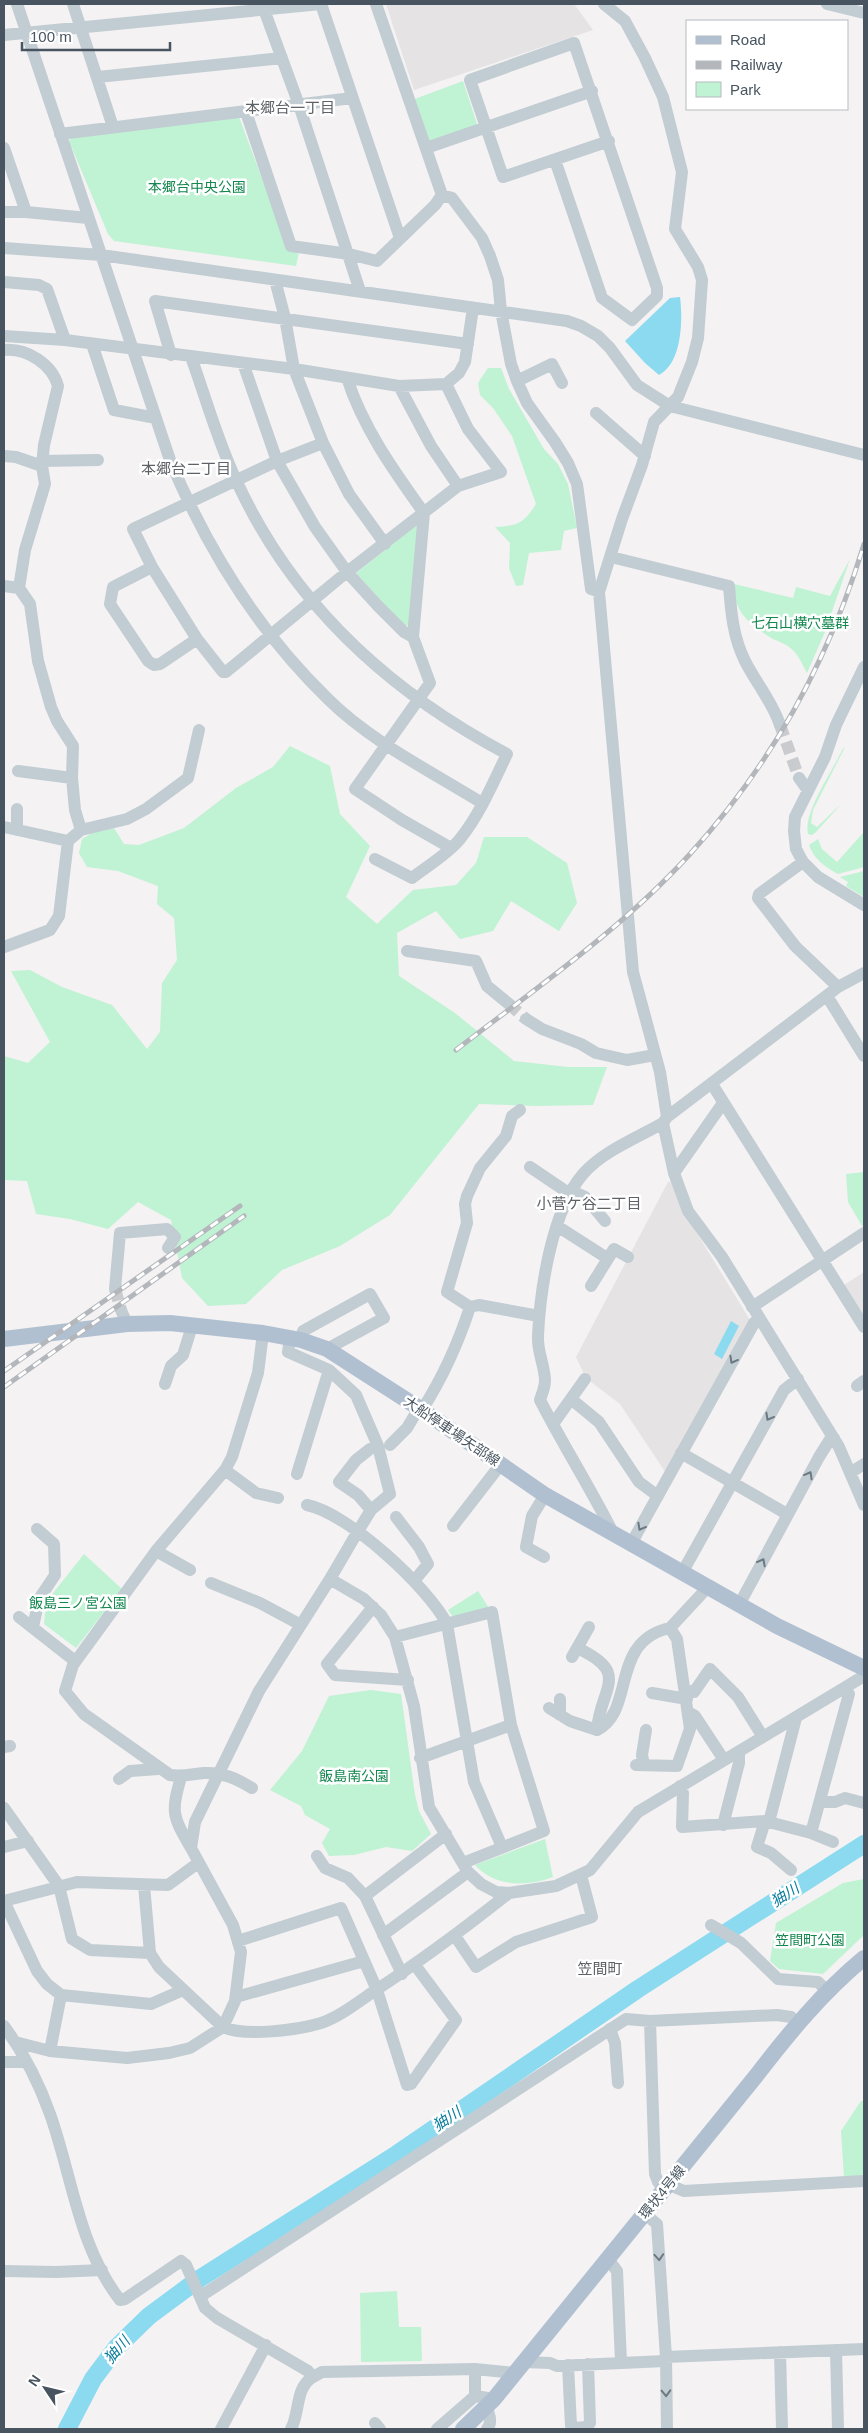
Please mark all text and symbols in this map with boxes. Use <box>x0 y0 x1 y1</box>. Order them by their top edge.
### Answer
scale bar <box>22 20 170 52</box>
legend <box>686 20 848 110</box>
text: 100 m <box>30 28 72 45</box>
text: Road <box>730 31 766 48</box>
text: Railway <box>730 56 783 73</box>
text: Park <box>730 81 761 98</box>
district label: 本郷台一丁目 <box>245 99 335 116</box>
park label: 本郷台中央公園 <box>148 179 246 195</box>
district label: 本郷台二丁目 <box>141 460 231 477</box>
park label: 七石山横穴墓群 <box>751 615 849 631</box>
district label: 小菅ケ谷二丁目 <box>536 1195 642 1212</box>
one-way arrow <box>730 1354 740 1363</box>
street label: 大船停車場矢部線 <box>401 1393 503 1469</box>
one-way arrow <box>765 1412 775 1421</box>
one-way arrow <box>803 1471 813 1480</box>
one-way arrow <box>637 1521 647 1530</box>
one-way arrow <box>756 1558 766 1567</box>
park label: 飯島三ノ宮公園 <box>29 1595 127 1611</box>
park label: 飯島南公園 <box>319 1768 389 1784</box>
water label: 㹨川 <box>768 1878 804 1910</box>
park label: 笠間町公園 <box>775 1932 845 1948</box>
district label: 笠間町 <box>577 1960 623 1977</box>
water label: 㹨川 <box>430 2102 466 2134</box>
street label: 環状4号線 <box>636 2162 688 2222</box>
one-way arrow <box>654 2253 665 2261</box>
water label: 㹨川 <box>100 2331 134 2367</box>
north arrow <box>20 2363 70 2413</box>
text: N <box>25 2372 44 2389</box>
one-way arrow <box>661 2390 671 2397</box>

